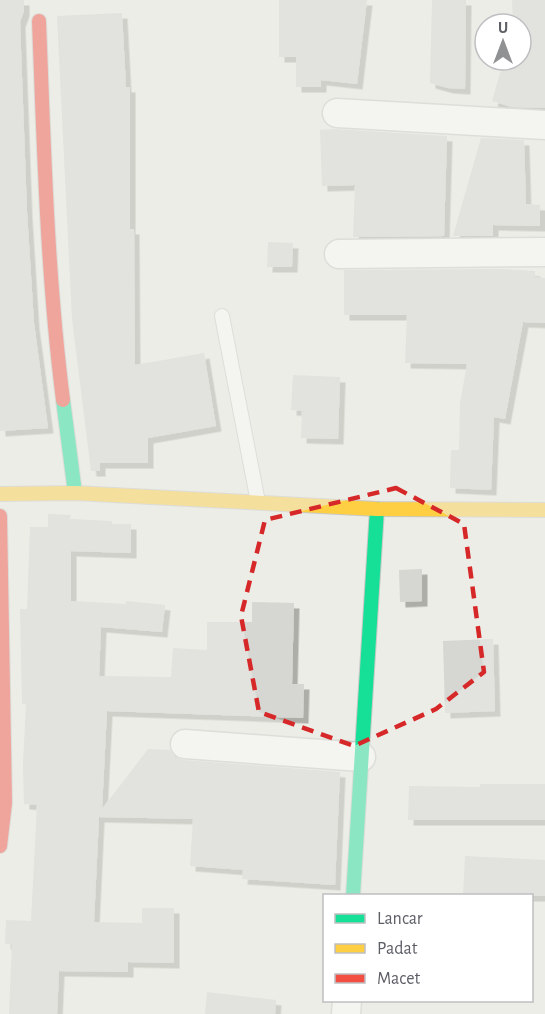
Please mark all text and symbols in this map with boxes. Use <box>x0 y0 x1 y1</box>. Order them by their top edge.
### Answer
north arrow <box>473 12 533 72</box>
text: U <box>498 20 508 36</box>
legend <box>323 894 533 1002</box>
text: Lancar <box>377 910 423 928</box>
text: Padat <box>377 940 418 958</box>
text: Macet <box>377 970 421 988</box>

